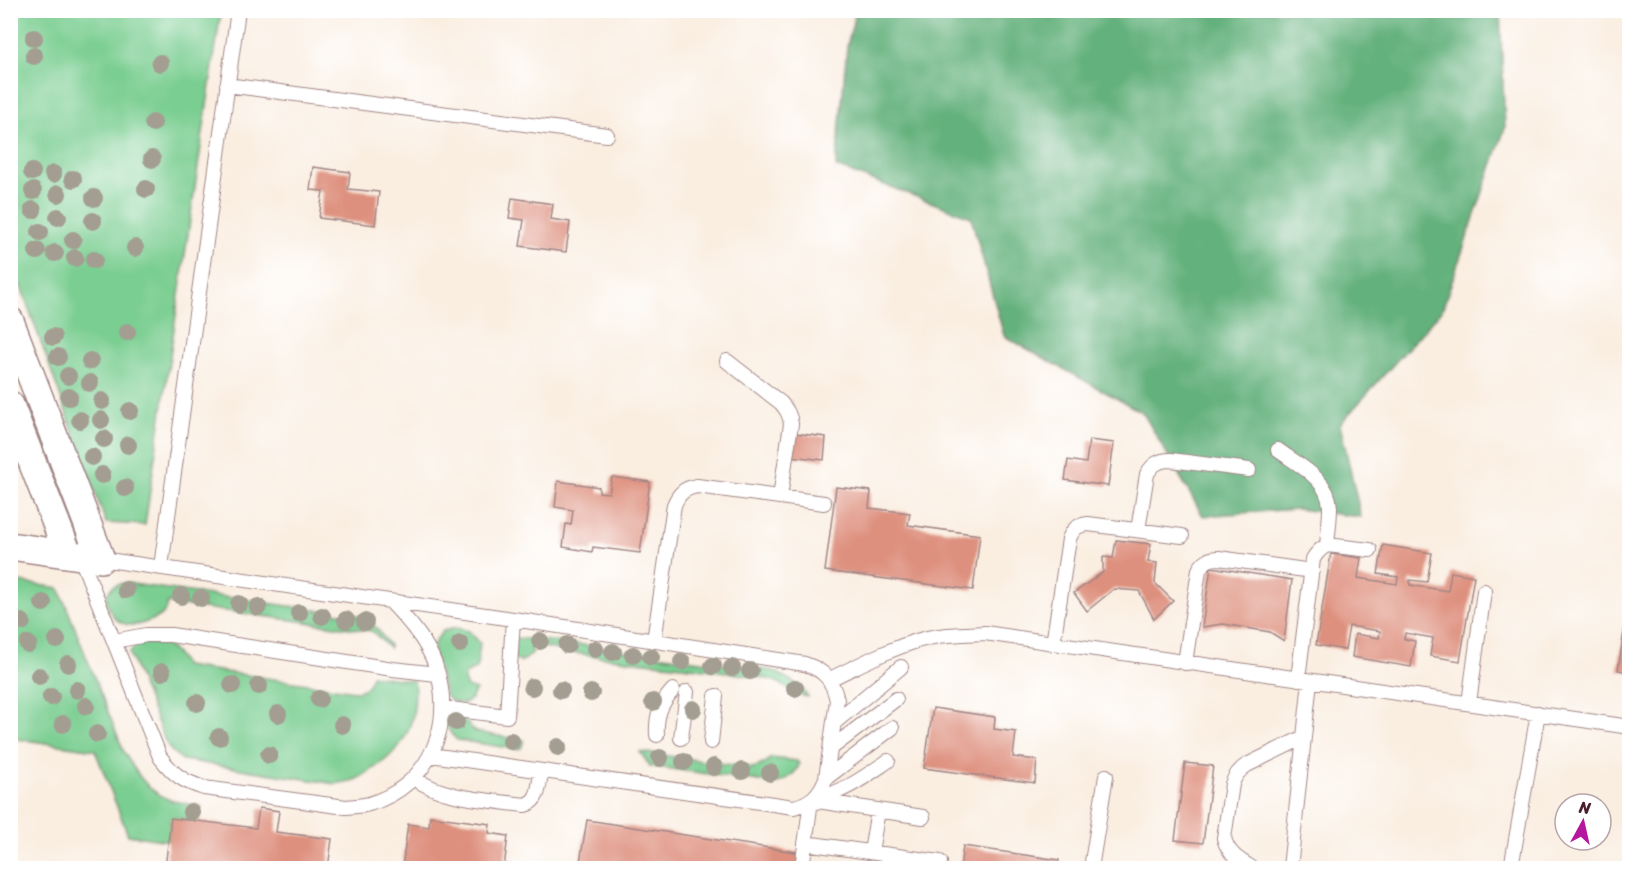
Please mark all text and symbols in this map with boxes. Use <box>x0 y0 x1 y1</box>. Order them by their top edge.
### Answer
north arrow <box>1553 792 1613 852</box>
text: N <box>1577 792 1593 823</box>

